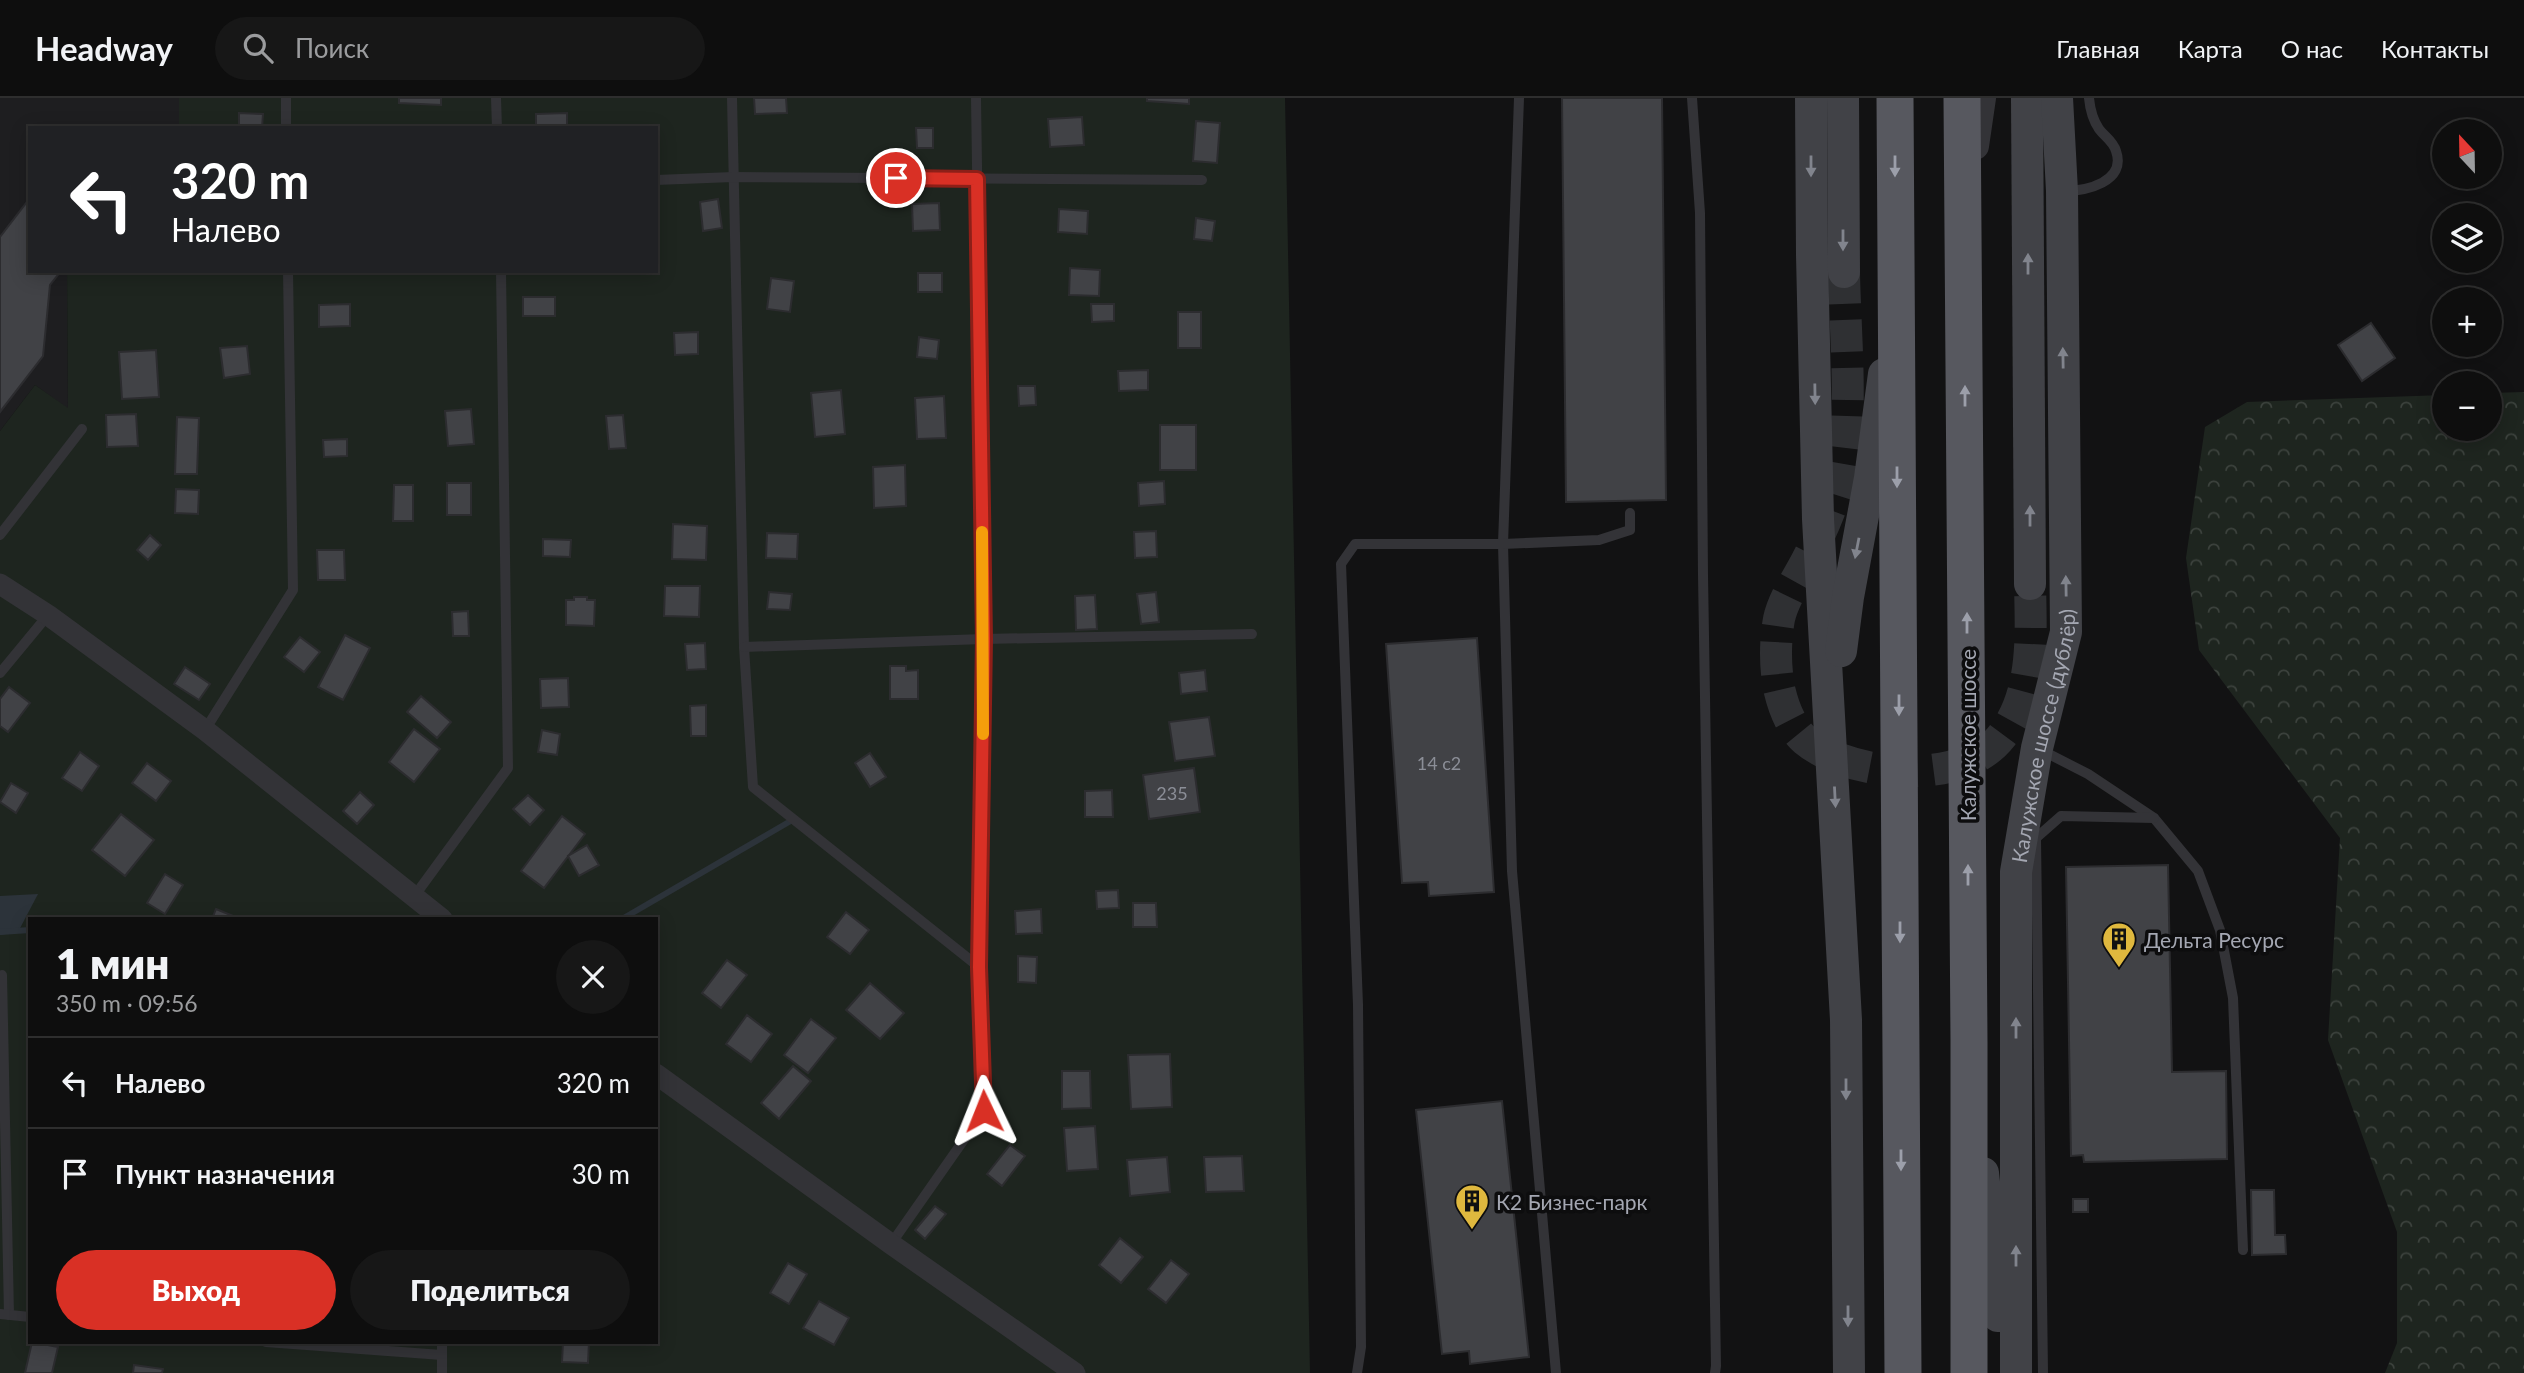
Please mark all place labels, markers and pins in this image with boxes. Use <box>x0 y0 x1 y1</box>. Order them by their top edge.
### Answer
pin <box>866 148 926 208</box>
building icon: Дельта Ресурс <box>2100 920 2138 969</box>
place label: Дельта Ресурс <box>2144 927 2284 952</box>
building icon: К2 Бизнес-парк <box>1453 1182 1491 1231</box>
place label: К2 Бизнес-парк <box>1496 1189 1648 1214</box>

